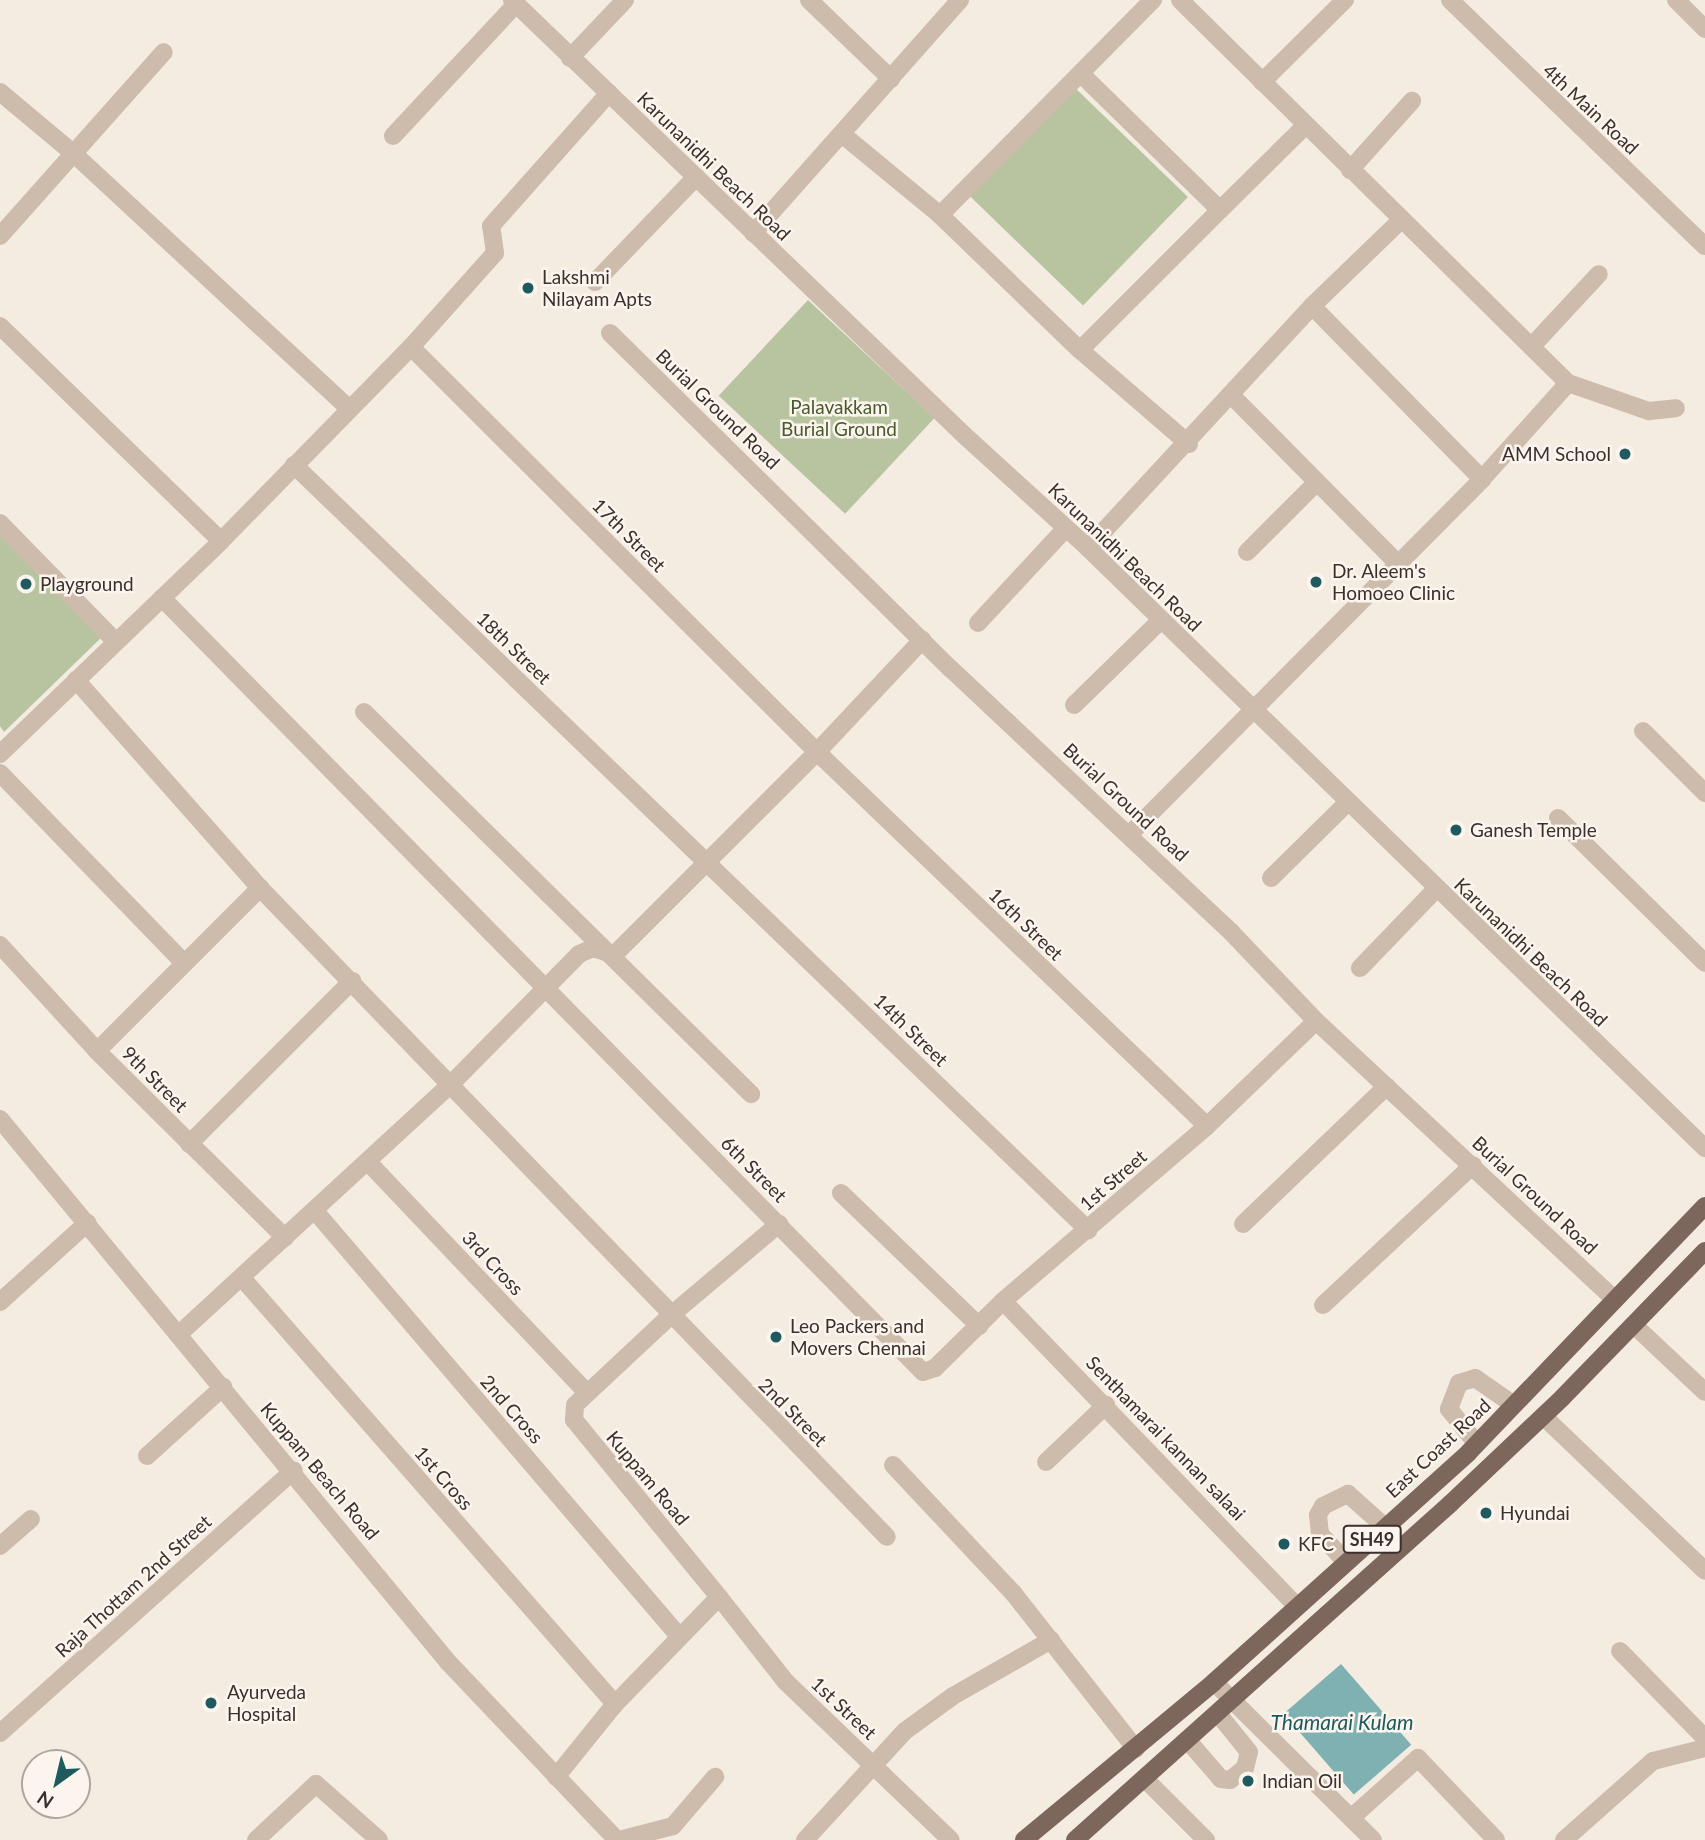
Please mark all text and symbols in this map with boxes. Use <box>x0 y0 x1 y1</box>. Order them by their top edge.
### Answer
street label: 4th Main Road <box>1539 59 1643 159</box>
street label: Karunanidhi Beach Road <box>633 87 795 245</box>
place label: Lakshmi Nilayam Apts <box>542 266 653 310</box>
marker: Lakshmi Nilayam Apts <box>520 280 536 296</box>
street label: Burial Ground Road <box>652 344 784 474</box>
park label: Palavakkam Burial Ground <box>781 396 897 440</box>
place label: AMM School <box>1502 443 1611 465</box>
marker: AMM School <box>1617 446 1633 462</box>
street label: Karunanidhi Beach Road <box>1044 478 1206 636</box>
street label: 17th Street <box>588 494 670 576</box>
place label: Dr. Aleem's Homoeo Clinic <box>1332 560 1455 604</box>
marker: Dr. Aleem's Homoeo Clinic <box>1306 572 1326 592</box>
place label: Playground <box>40 573 134 595</box>
marker: Playground <box>18 576 34 592</box>
street label: 18th Street <box>472 607 556 689</box>
street label: Burial Ground Road <box>1059 738 1193 866</box>
place label: Ganesh Temple <box>1470 819 1597 841</box>
marker: Ganesh Temple <box>1448 822 1464 838</box>
street label: Karunanidhi Beach Road <box>1450 873 1612 1031</box>
street label: 16th Street <box>984 883 1068 965</box>
street label: 14th Street <box>869 989 953 1071</box>
street label: 9th Street <box>117 1041 193 1117</box>
street label: 6th Street <box>716 1131 792 1207</box>
street label: Burial Ground Road <box>1468 1131 1602 1259</box>
street label: 1st Street <box>1075 1145 1151 1215</box>
street label: 3rd Cross <box>458 1226 528 1300</box>
place label: Leo Packers and Movers Chennai <box>790 1315 926 1359</box>
marker: Leo Packers and Movers Chennai <box>768 1329 784 1345</box>
street label: Senthamarai kannan salaai <box>1082 1351 1250 1525</box>
street label: 2nd Cross <box>476 1370 548 1448</box>
street label: 2nd Street <box>754 1373 832 1451</box>
street label: East Coast Road <box>1381 1394 1495 1502</box>
street label: Kuppam Beach Road <box>256 1398 384 1544</box>
street label: Kuppam Road <box>602 1426 694 1530</box>
street label: 1st Cross <box>410 1441 478 1515</box>
place label: Hyundai <box>1500 1502 1570 1524</box>
marker: Hyundai <box>1478 1505 1494 1521</box>
street label: Raja Thottam 2nd Street <box>50 1510 216 1662</box>
road number: SH49 <box>1342 1524 1402 1554</box>
place label: KFC <box>1298 1533 1334 1555</box>
marker: KFC <box>1276 1536 1292 1552</box>
street label: 1st Street <box>807 1672 881 1744</box>
place label: Ayurveda Hospital <box>227 1681 306 1725</box>
marker: Ayurveda Hospital <box>201 1693 221 1713</box>
water label: Thamarai Kulam <box>1270 1709 1414 1735</box>
north arrow <box>21 1749 91 1819</box>
place label: Indian Oil <box>1262 1770 1342 1792</box>
marker: Indian Oil <box>1240 1773 1256 1789</box>
text: N <box>33 1787 58 1814</box>

